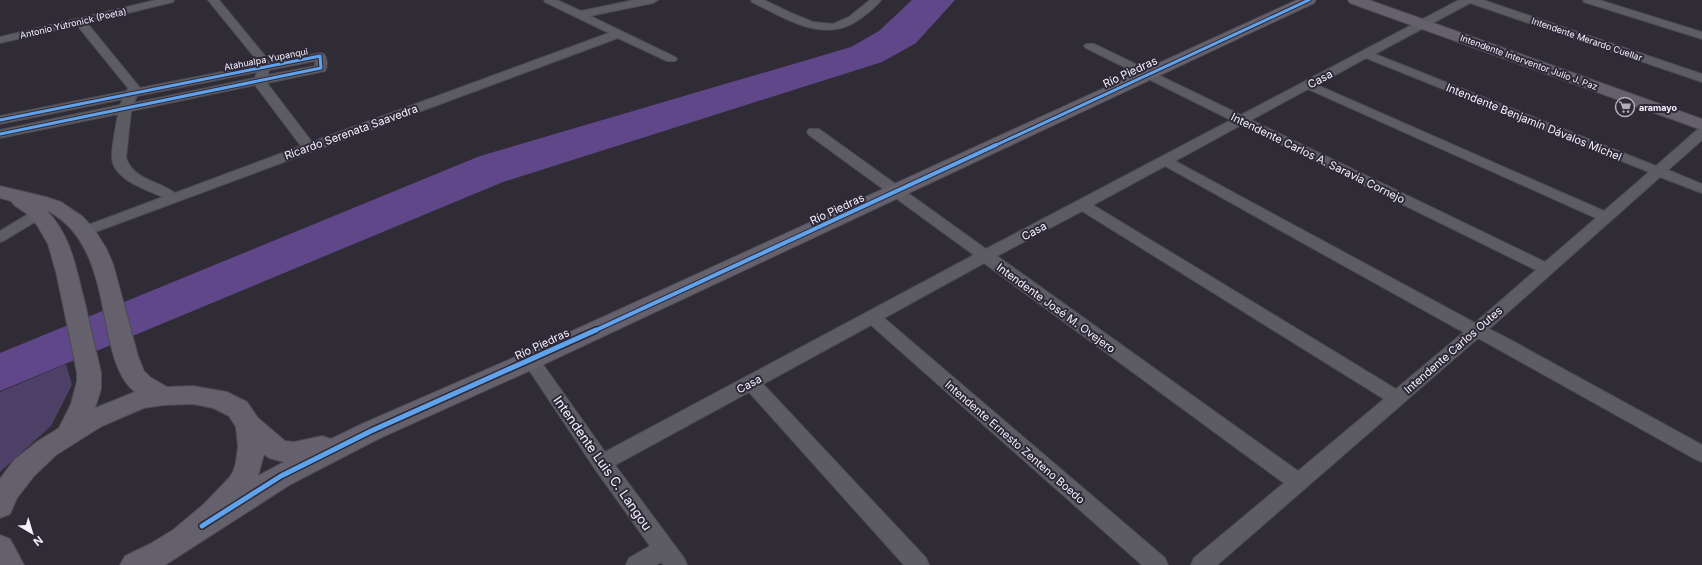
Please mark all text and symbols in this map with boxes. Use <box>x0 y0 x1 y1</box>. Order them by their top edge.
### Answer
street label: Antonio Yutronick (Poeta) <box>19 5 127 41</box>
street label: Intendente Merardo Cuellar <box>1530 15 1644 63</box>
street label: Intendente Interventor Julio J. Paz <box>1459 32 1599 92</box>
street label: Atahualpa Yupanqui <box>223 45 309 73</box>
street label: Río Piedras <box>1101 53 1160 91</box>
street label: Casa <box>1305 67 1335 91</box>
street label: Intendente Benjamín Dávalos Michel <box>1444 80 1624 164</box>
supermarket icon: aramayo <box>1614 96 1636 118</box>
street label: Ricardo Serenata Saavedra <box>282 101 420 163</box>
place label: aramayo <box>1639 102 1678 113</box>
street label: Intendente Carlos A. Saravia Cornejo <box>1229 110 1408 206</box>
street label: Río Piedras <box>808 190 867 228</box>
street label: Casa <box>1019 219 1049 243</box>
street label: Intendente José M. Ovejero <box>994 260 1118 356</box>
street label: Intendente Carlos Outes <box>1401 303 1505 397</box>
street label: Río Piedras <box>513 325 572 363</box>
street label: Casa <box>734 372 764 396</box>
street label: Intendente Ernesto Zenteno Boedo <box>942 377 1088 507</box>
street label: Intendente Luis C. Langou <box>550 393 656 533</box>
north arrow <box>12 513 52 553</box>
text: N <box>31 533 46 549</box>

